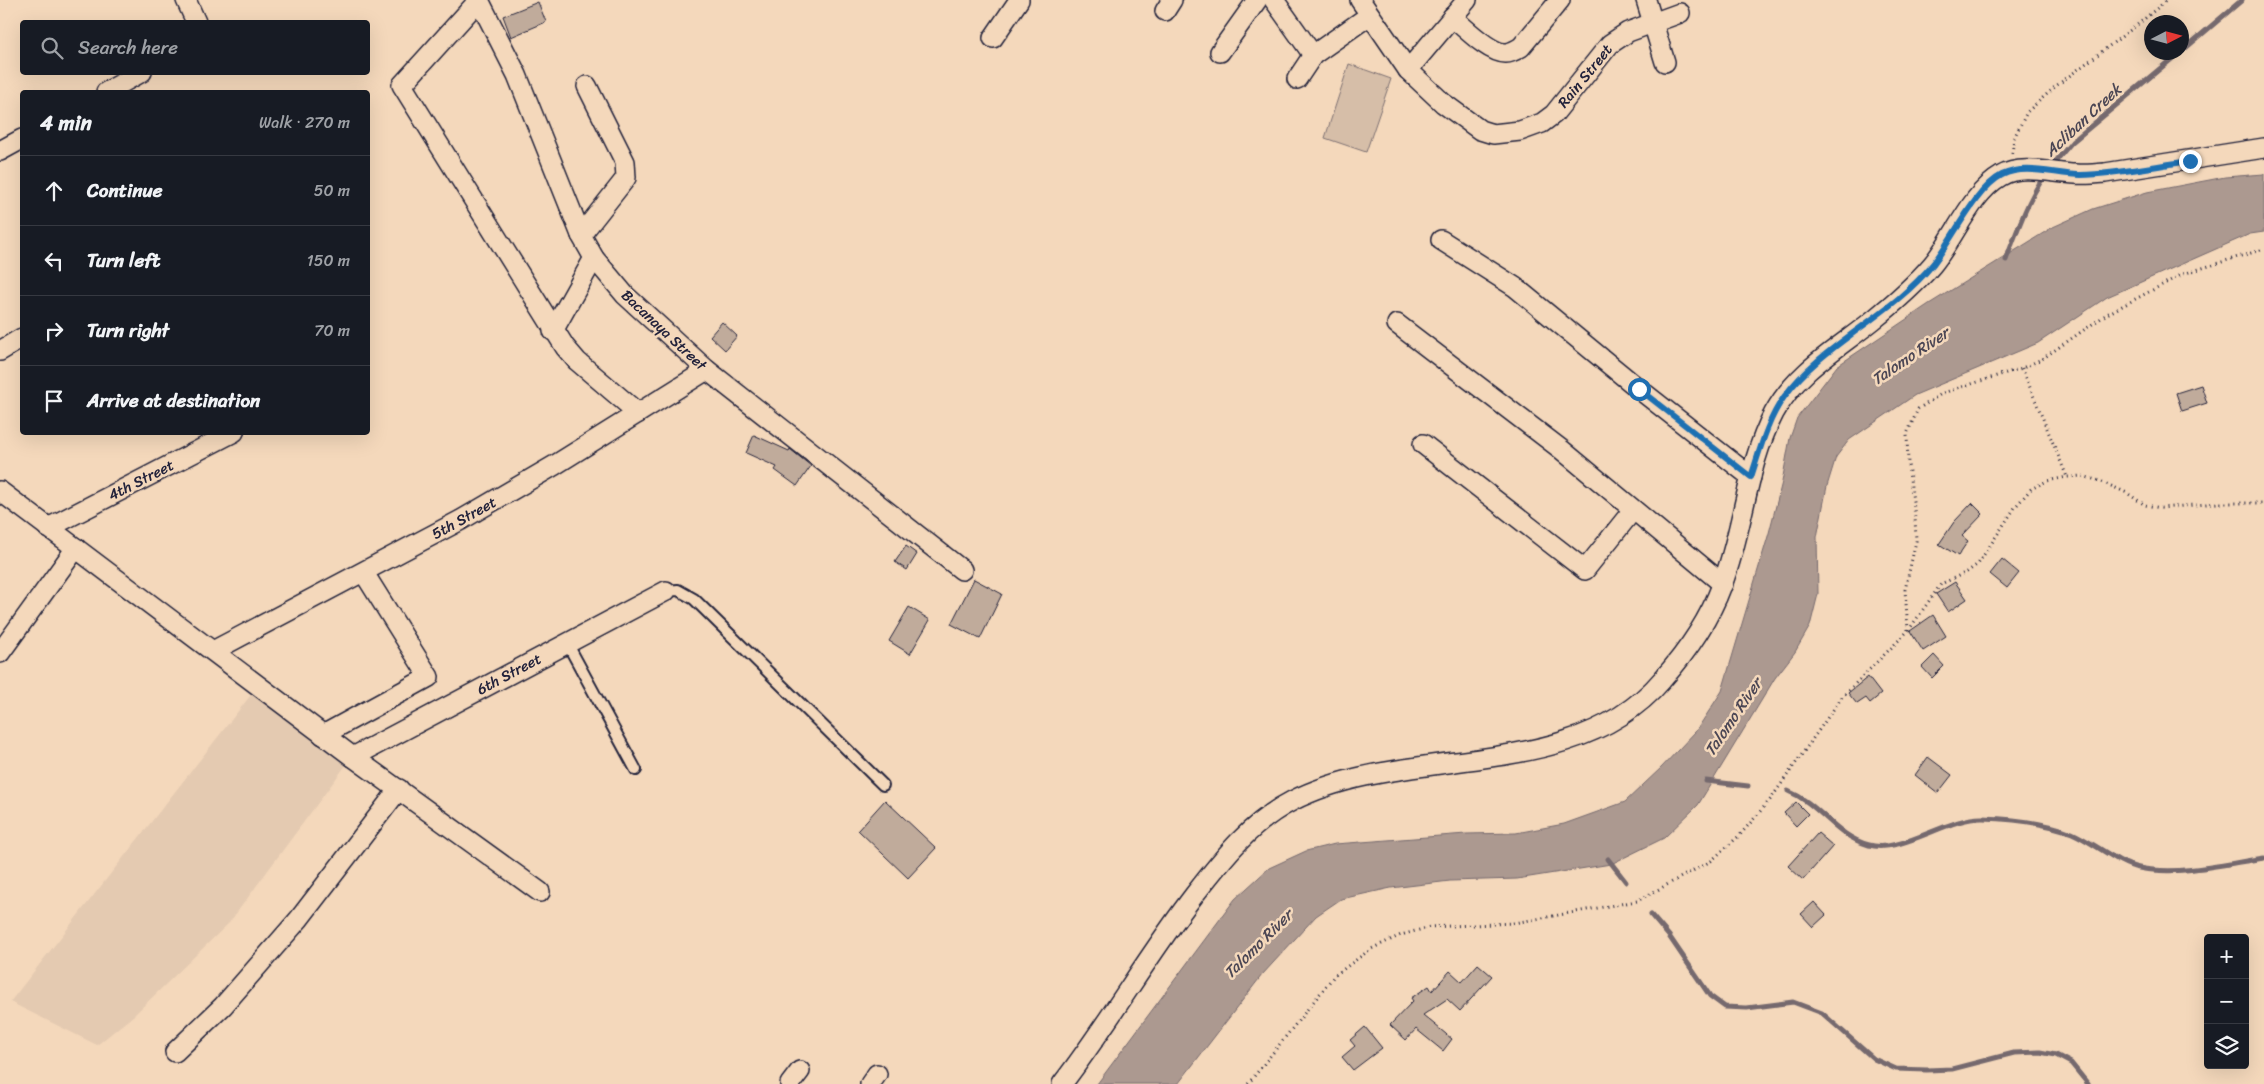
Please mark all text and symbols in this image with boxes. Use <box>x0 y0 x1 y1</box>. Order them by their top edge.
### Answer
north arrow <box>2144 15 2189 60</box>
search box <box>20 20 370 75</box>
text: Search here <box>78 31 178 64</box>
icon: search <box>38 34 66 62</box>
street label: Rain Street <box>1551 38 1619 114</box>
water label: Acliban Creek <box>2037 75 2130 165</box>
text: 4 min <box>40 104 92 142</box>
text: Walk · 270 m <box>259 108 350 137</box>
route end <box>2179 150 2202 173</box>
text: Continue <box>87 174 163 207</box>
text: 50 m <box>314 176 350 205</box>
icon: ahead <box>40 177 68 205</box>
text: Turn left <box>87 244 160 277</box>
text: 150 m <box>307 246 350 275</box>
icon: left <box>40 247 68 275</box>
street label: Bacanaya Street <box>615 283 714 378</box>
text: Turn right <box>87 314 169 347</box>
text: 70 m <box>314 316 350 345</box>
icon: right <box>40 317 68 345</box>
water label: Talomo River <box>1865 317 1958 393</box>
route start <box>1628 378 1651 401</box>
text: Arrive at destination <box>87 384 260 417</box>
icon: arrive <box>40 387 68 415</box>
street label: 4th Street <box>103 452 179 508</box>
street label: 5th Street <box>427 489 502 547</box>
street label: 6th Street <box>472 646 547 702</box>
water label: Talomo River <box>1696 669 1772 762</box>
water label: Talomo River <box>1216 900 1302 986</box>
map controls <box>2204 934 2249 1069</box>
button: + <box>2204 934 2249 979</box>
button: − <box>2204 979 2249 1024</box>
button: layers <box>2204 1024 2249 1069</box>

